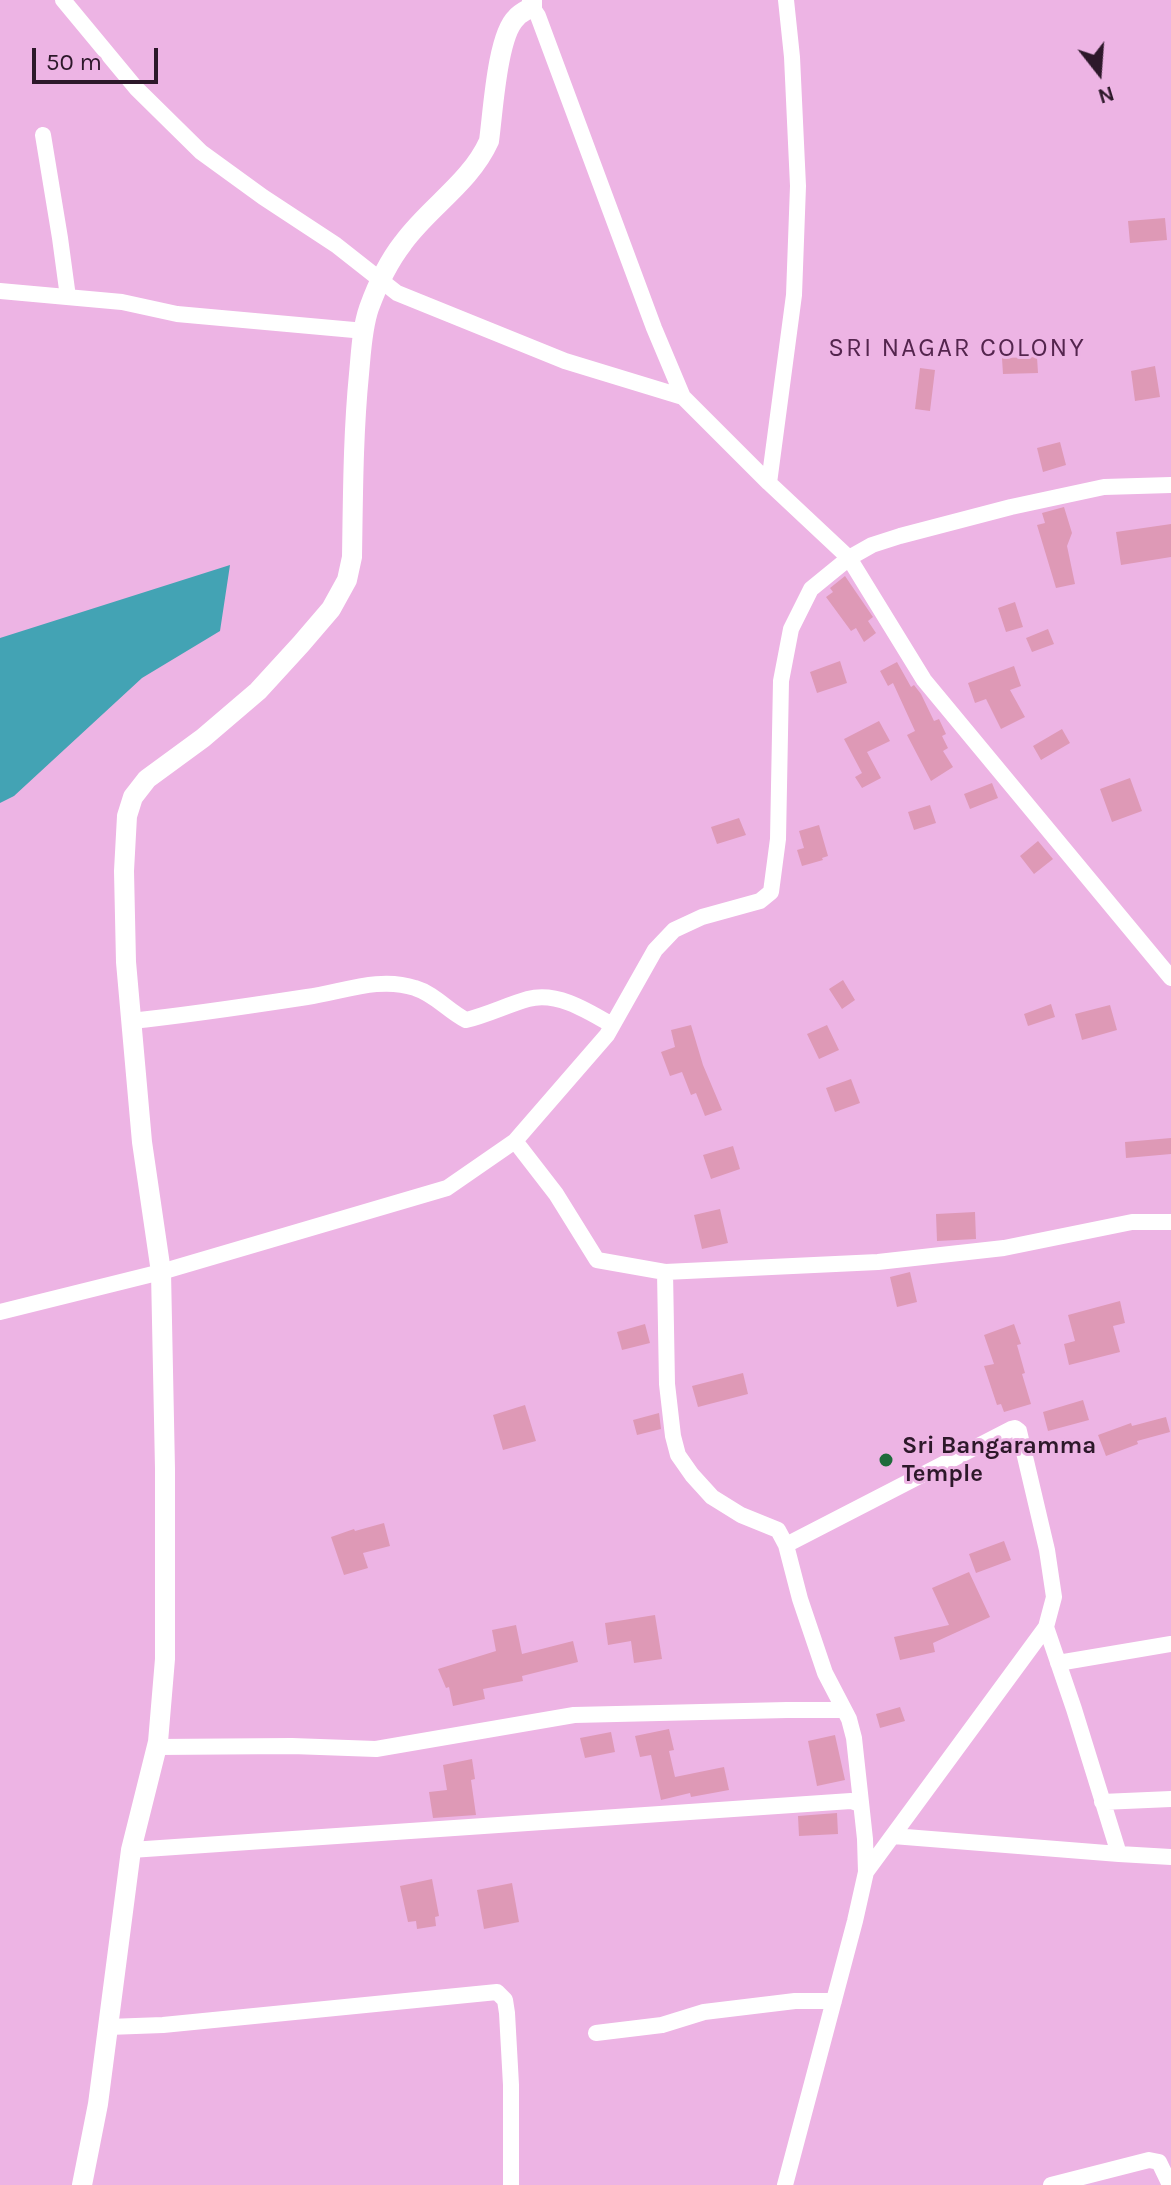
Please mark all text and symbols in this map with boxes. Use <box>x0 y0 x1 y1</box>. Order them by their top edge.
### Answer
scale bar <box>36 32 162 82</box>
north arrow <box>1059 32 1139 112</box>
text: 50 m <box>46 48 102 76</box>
text: N <box>1095 80 1117 110</box>
district label: SRI NAGAR COLONY <box>828 333 1086 365</box>
place label: Sri Bangaramma Temple <box>902 1432 1096 1488</box>
marker: Sri Bangaramma Temple <box>877 1451 895 1469</box>

